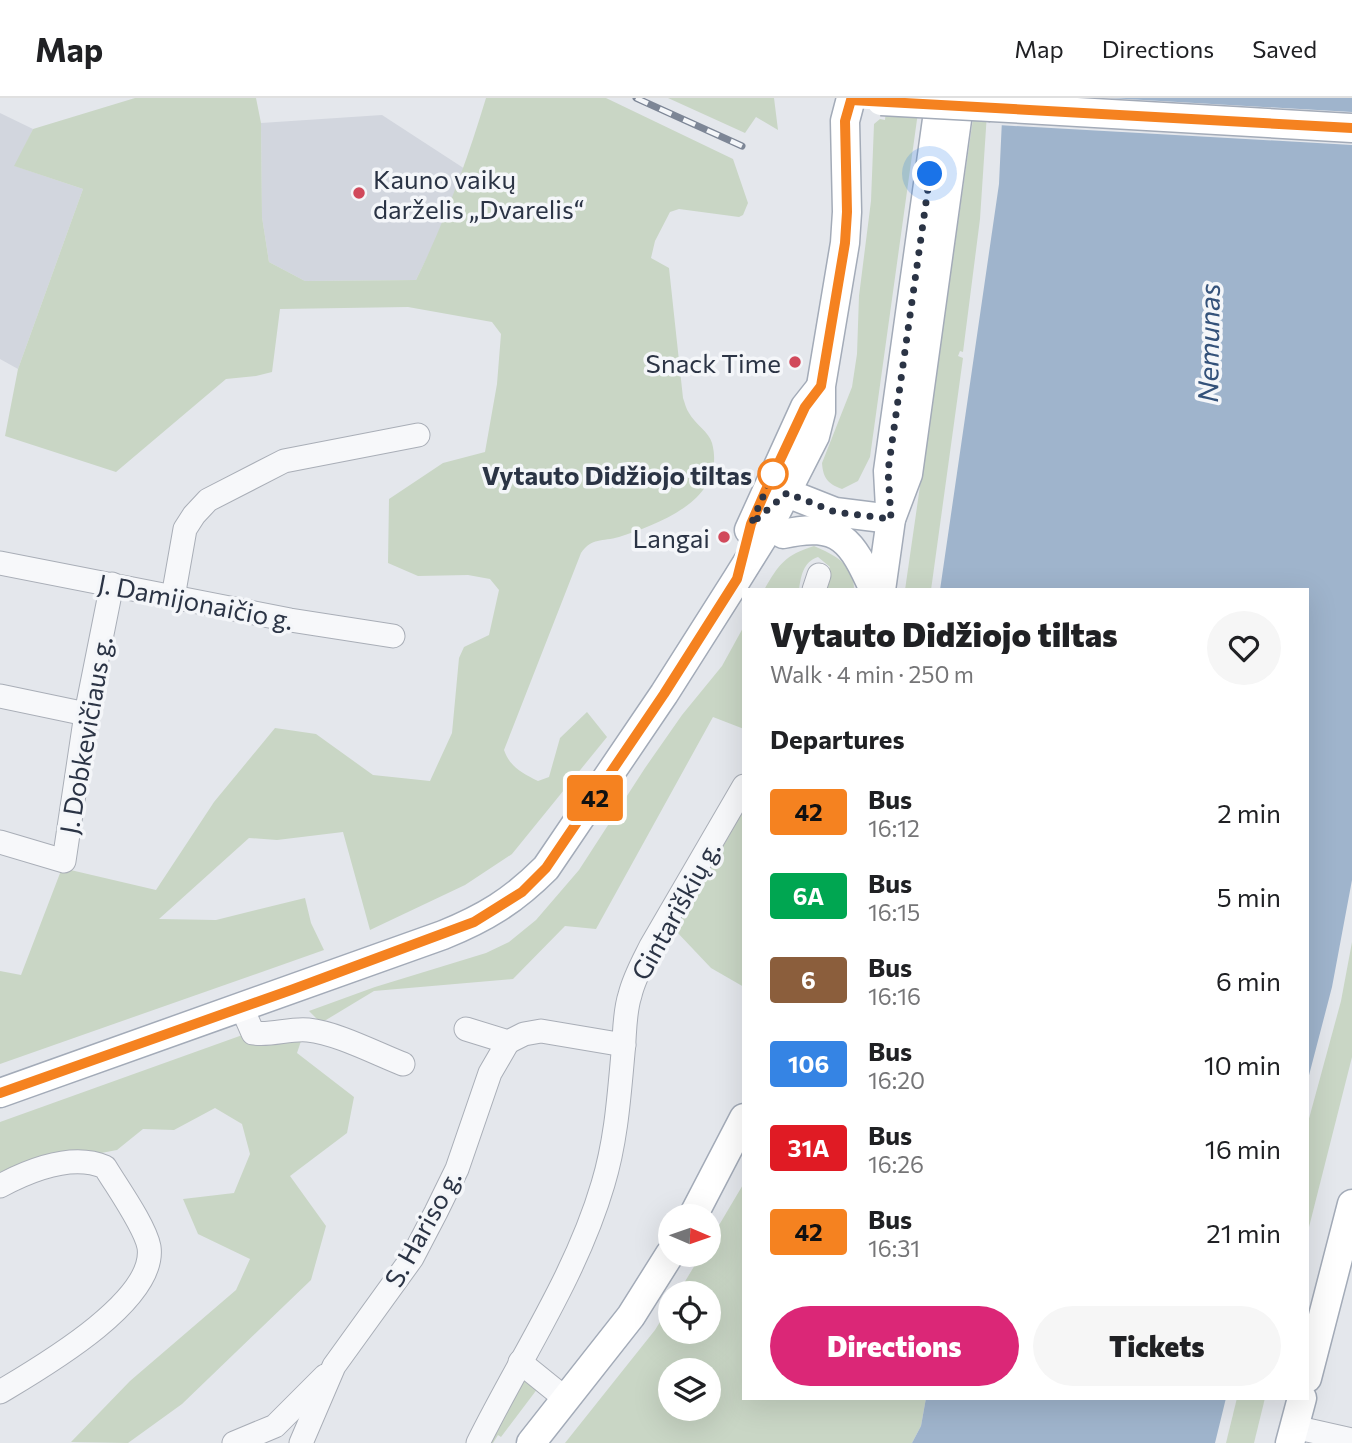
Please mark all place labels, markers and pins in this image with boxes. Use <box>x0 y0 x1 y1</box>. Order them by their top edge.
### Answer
place label: Kauno vaikų darželis „Dvarelis“ <box>373 163 584 224</box>
marker: Kauno vaikų darželis „Dvarelis“ <box>351 185 367 201</box>
place label: Snack Time <box>646 347 781 378</box>
marker: Snack Time <box>787 354 803 370</box>
place label: Vytauto Didžiojo tiltas <box>482 459 752 490</box>
marker: Vytauto Didžiojo tiltas <box>758 459 788 489</box>
place label: Langai <box>632 522 710 553</box>
marker: Langai <box>716 529 732 545</box>

